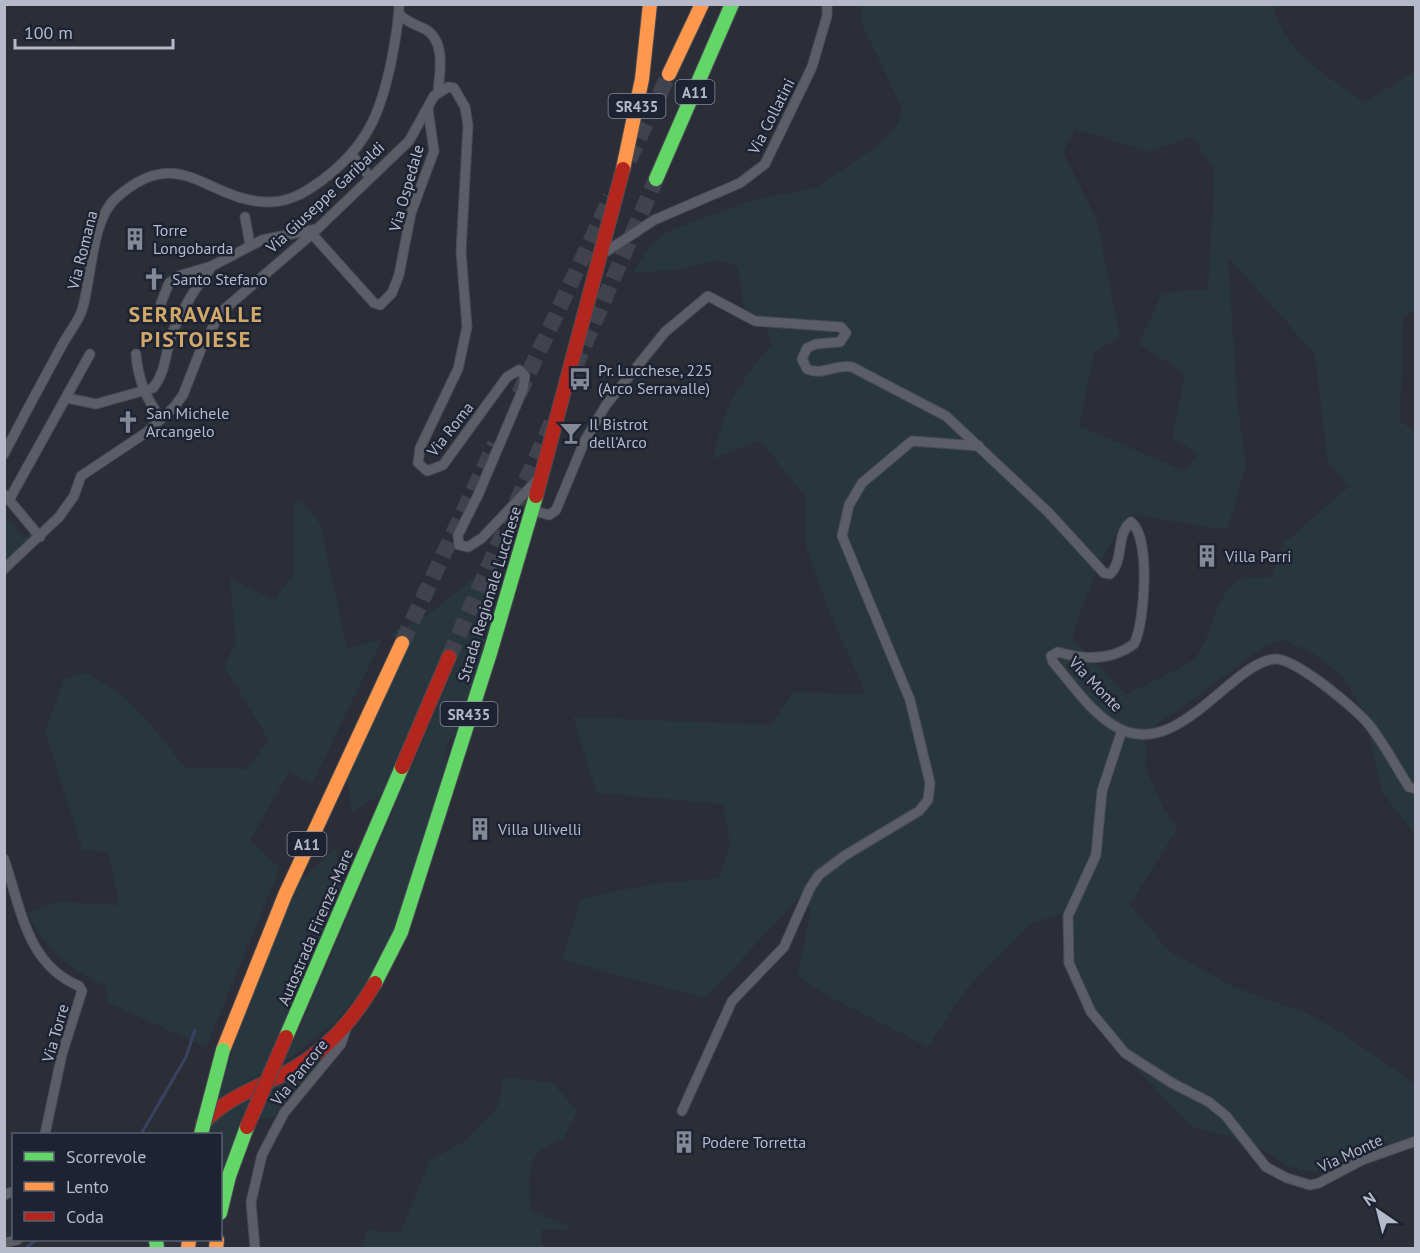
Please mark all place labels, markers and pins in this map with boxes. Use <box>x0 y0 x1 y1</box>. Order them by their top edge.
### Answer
place label: Torre Longobarda <box>153 220 233 258</box>
building icon: Torre Longobarda <box>122 226 148 252</box>
church icon: Santo Stefano <box>141 266 167 292</box>
place label: Santo Stefano <box>172 269 268 289</box>
place label: Pr. Lucchese, 225 (Arco Serravalle) <box>598 360 712 398</box>
bus stop icon: Pr. Lucchese, 225 (Arco Serravalle) <box>567 366 593 392</box>
place label: San Michele Arcangelo <box>146 403 229 441</box>
church icon: San Michele Arcangelo <box>115 409 141 435</box>
place label: Il Bistrot dell'Arco <box>589 414 648 452</box>
bar icon: Il Bistrot dell'Arco <box>558 420 584 446</box>
building icon: Villa Parri <box>1194 543 1220 569</box>
place label: Villa Parri <box>1224 546 1291 566</box>
building icon: Villa Ulivelli <box>467 816 493 842</box>
place label: Villa Ulivelli <box>497 819 582 839</box>
building icon: Podere Torretta <box>671 1129 697 1155</box>
place label: Podere Torretta <box>702 1132 806 1152</box>

